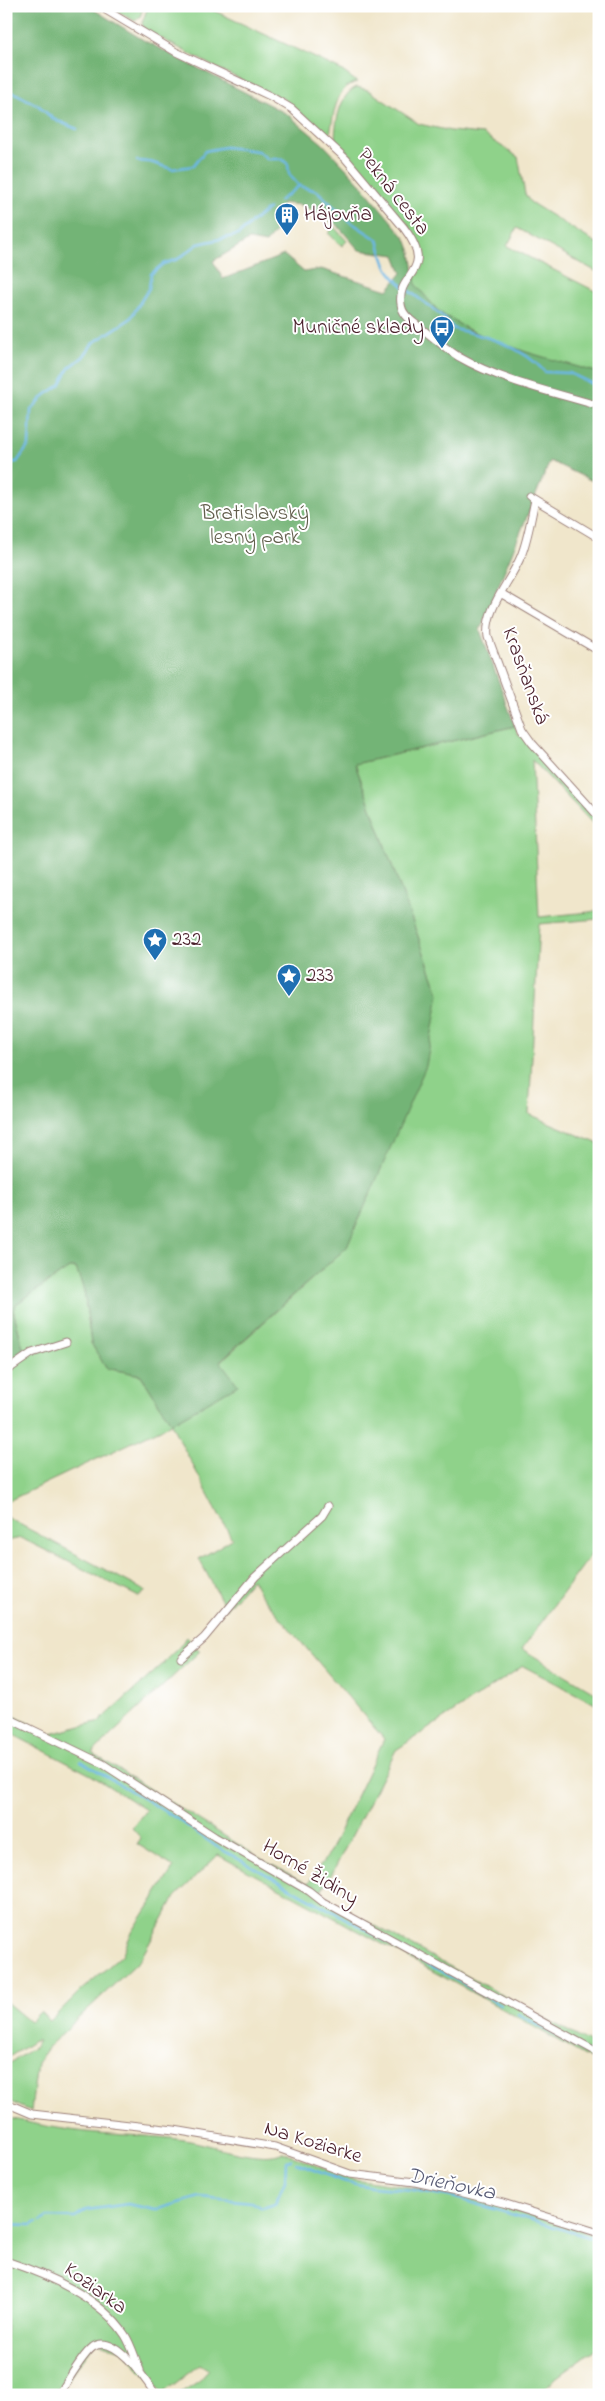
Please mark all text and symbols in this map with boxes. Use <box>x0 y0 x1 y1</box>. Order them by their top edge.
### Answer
street label: Pekná cesta <box>349 142 437 242</box>
place label: Hájovňa <box>304 200 372 230</box>
building icon: Hájovňa <box>274 202 300 236</box>
place label: Muničné sklady <box>293 313 424 345</box>
bus stop icon: Muničné sklady <box>429 315 455 349</box>
park label: Bratislavský lesný park <box>200 499 309 555</box>
street label: Krasňanská <box>494 623 557 729</box>
place label: 232 <box>172 925 202 955</box>
place icon: 232 <box>142 927 168 961</box>
place label: 233 <box>306 961 334 991</box>
place icon: 233 <box>276 963 302 997</box>
street label: Horné Židiny <box>255 1832 364 1915</box>
street label: Na Koziarke <box>260 2114 366 2172</box>
water label: Drieňovka <box>404 2160 499 2210</box>
street label: Koziarka <box>57 2256 133 2322</box>

